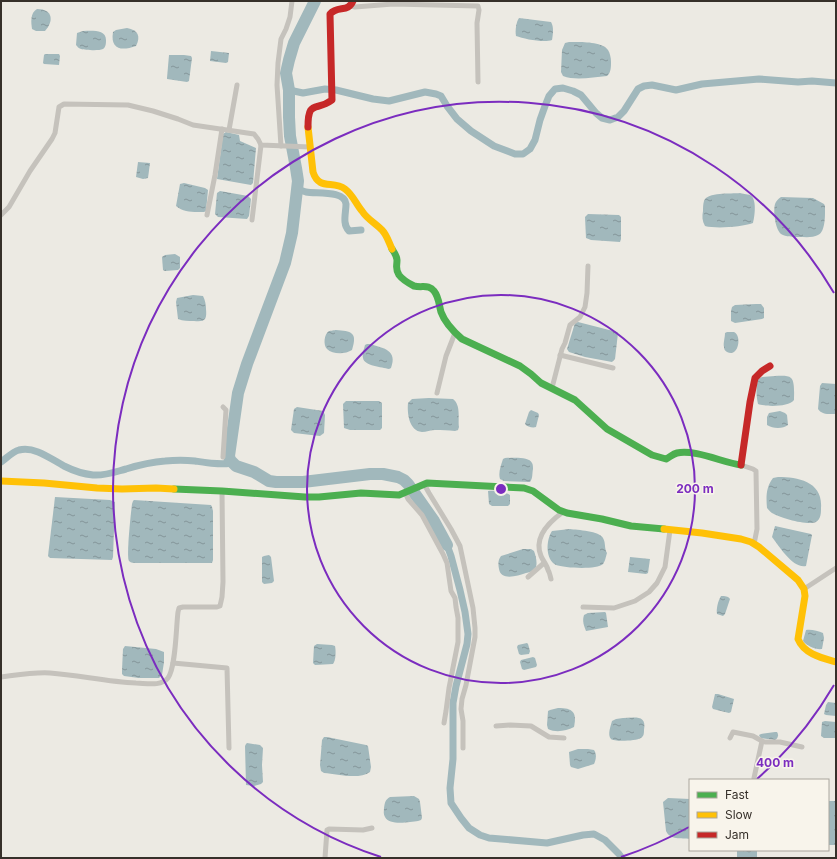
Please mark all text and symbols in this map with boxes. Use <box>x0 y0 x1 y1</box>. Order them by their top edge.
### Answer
text: 200 m <box>676 481 714 496</box>
centre of rings <box>494 482 508 496</box>
text: 400 m <box>756 755 794 770</box>
legend <box>689 779 829 851</box>
text: Fast <box>725 787 749 802</box>
text: Slow <box>725 807 753 822</box>
text: Jam <box>725 827 749 842</box>

